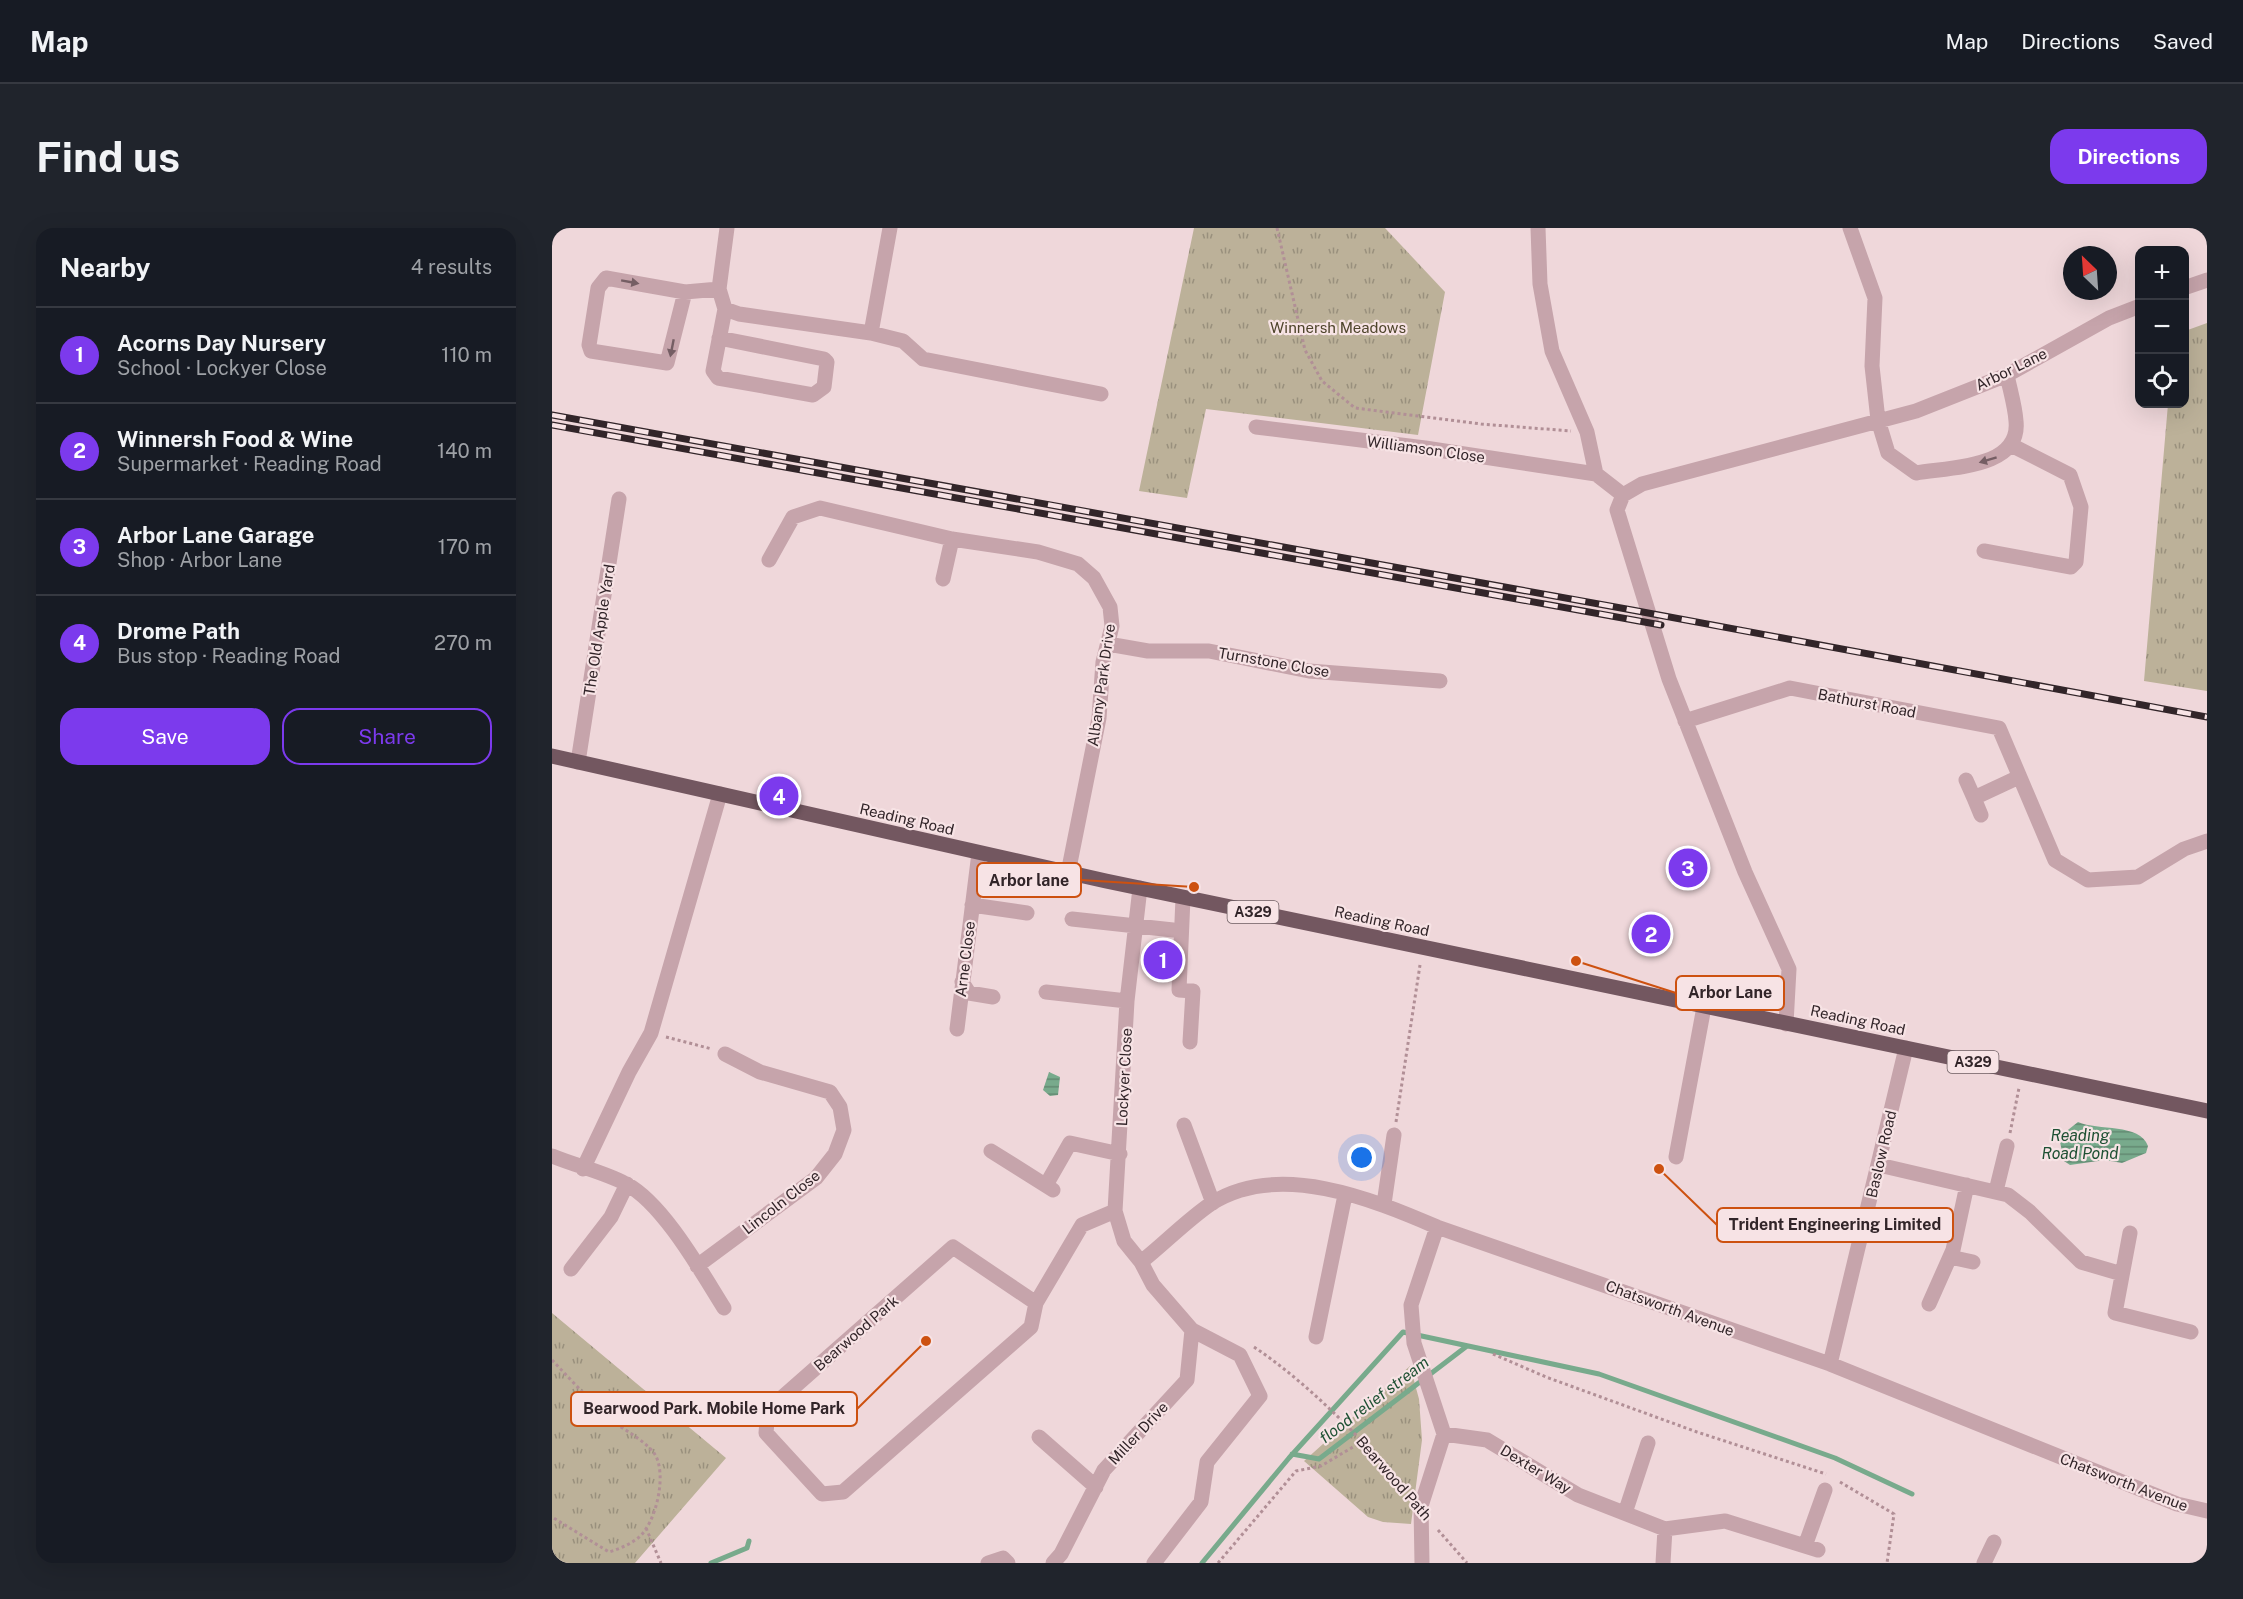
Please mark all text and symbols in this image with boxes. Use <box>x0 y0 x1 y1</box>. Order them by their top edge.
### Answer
text: Map <box>30 25 89 58</box>
text: Map <box>1946 29 1988 54</box>
text: Directions <box>2021 29 2120 54</box>
text: Saved <box>2153 29 2213 54</box>
button: Directions <box>2050 129 2207 184</box>
text: Find us <box>36 132 180 181</box>
north arrow <box>2063 246 2117 300</box>
map controls <box>2135 246 2189 408</box>
button: + <box>2135 246 2189 300</box>
text: Nearby <box>60 252 150 283</box>
text: 4 results <box>411 255 492 279</box>
one-way arrow <box>620 278 639 287</box>
button: − <box>2135 300 2189 354</box>
park label: Winnersh Meadows <box>1270 319 1406 336</box>
text: Acorns Day Nursery <box>117 330 326 356</box>
one-way arrow <box>667 339 676 358</box>
text: 1 <box>75 343 84 367</box>
text: 110 m <box>441 343 492 367</box>
street label: Arbor Lane <box>1973 344 2049 394</box>
button: locate <box>2135 354 2189 408</box>
text: School · Lockyer Close <box>117 356 327 380</box>
text: Winnersh Food & Wine <box>117 426 353 452</box>
street label: Williamson Close <box>1366 432 1486 466</box>
text: 2 <box>73 439 86 463</box>
text: 140 m <box>437 439 492 463</box>
text: Supermarket · Reading Road <box>117 452 382 476</box>
one-way arrow <box>1978 456 1996 465</box>
text: Arbor Lane Garage <box>117 522 314 548</box>
text: 3 <box>73 535 86 559</box>
text: 170 m <box>438 535 492 559</box>
text: Shop · Arbor Lane <box>117 548 282 572</box>
street label: The Old Apple Yard <box>580 563 618 697</box>
text: Drome Path <box>117 618 240 644</box>
street label: Albany Park Drive <box>1084 623 1118 747</box>
text: 4 <box>73 631 86 655</box>
text: 270 m <box>434 631 492 655</box>
text: Bus stop · Reading Road <box>117 644 340 668</box>
street label: Turnstone Close <box>1217 644 1331 680</box>
street label: Bathurst Road <box>1817 685 1917 721</box>
button: Save <box>60 708 270 765</box>
button: Share <box>282 708 492 765</box>
pin: 4 <box>760 774 798 818</box>
street label: Reading Road <box>858 800 956 838</box>
pin: 3 <box>1668 846 1708 890</box>
callout: Arbor lane <box>977 863 1081 897</box>
text: Arbor lane <box>989 871 1069 890</box>
road number: A329 <box>1228 901 1278 923</box>
street label: Reading Road <box>1333 903 1431 939</box>
pin: 2 <box>1632 912 1670 956</box>
street label: Arne Close <box>952 920 978 998</box>
pin: 1 <box>1144 938 1182 982</box>
callout: Arbor Lane <box>1676 976 1784 1010</box>
text: Arbor Lane <box>1688 983 1772 1002</box>
street label: Reading Road <box>1809 1002 1907 1038</box>
street label: Lockyer Close <box>1113 1027 1135 1127</box>
road number: A329 <box>1948 1051 1998 1073</box>
street label: Baslow Road <box>1863 1109 1899 1199</box>
water label: Reading Road Pond <box>2042 1126 2119 1163</box>
your location <box>1347 1143 1376 1172</box>
street label: Lincoln Close <box>739 1167 823 1237</box>
callout: Trident Engineering Limited <box>1717 1208 1953 1242</box>
text: Trident Engineering Limited <box>1729 1215 1941 1234</box>
street label: Chatsworth Avenue <box>1603 1277 1737 1339</box>
street label: Bearwood Park <box>810 1292 902 1374</box>
water label: flood relief stream <box>1315 1353 1433 1447</box>
callout: Bearwood Park. Mobile Home Park <box>571 1392 857 1426</box>
street label: Miller Drive <box>1105 1398 1171 1468</box>
text: Bearwood Park. Mobile Home Park <box>583 1399 845 1418</box>
street label: Bearwood Path <box>1353 1432 1435 1524</box>
street label: Dexter Way <box>1498 1441 1574 1497</box>
street label: Chatsworth Avenue <box>2058 1450 2190 1514</box>

